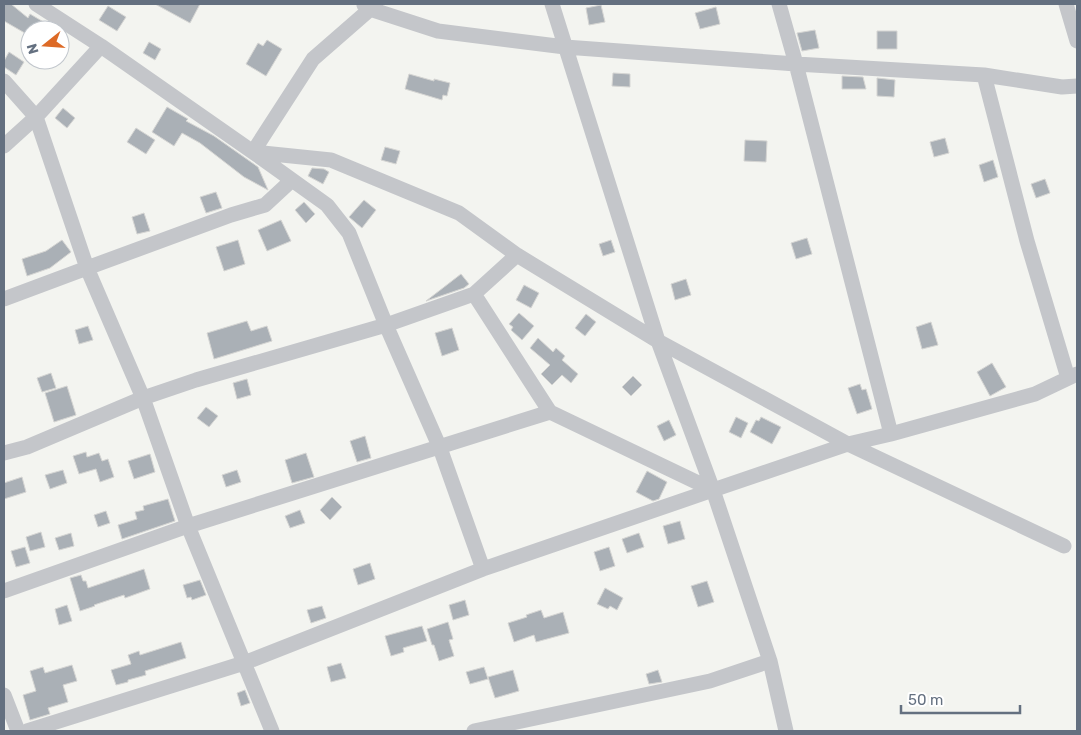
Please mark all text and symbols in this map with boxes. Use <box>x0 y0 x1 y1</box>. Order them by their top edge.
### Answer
north arrow <box>20 20 70 70</box>
text: N <box>23 41 43 56</box>
scale bar <box>901 682 1020 714</box>
text: 50 m <box>908 691 943 709</box>

